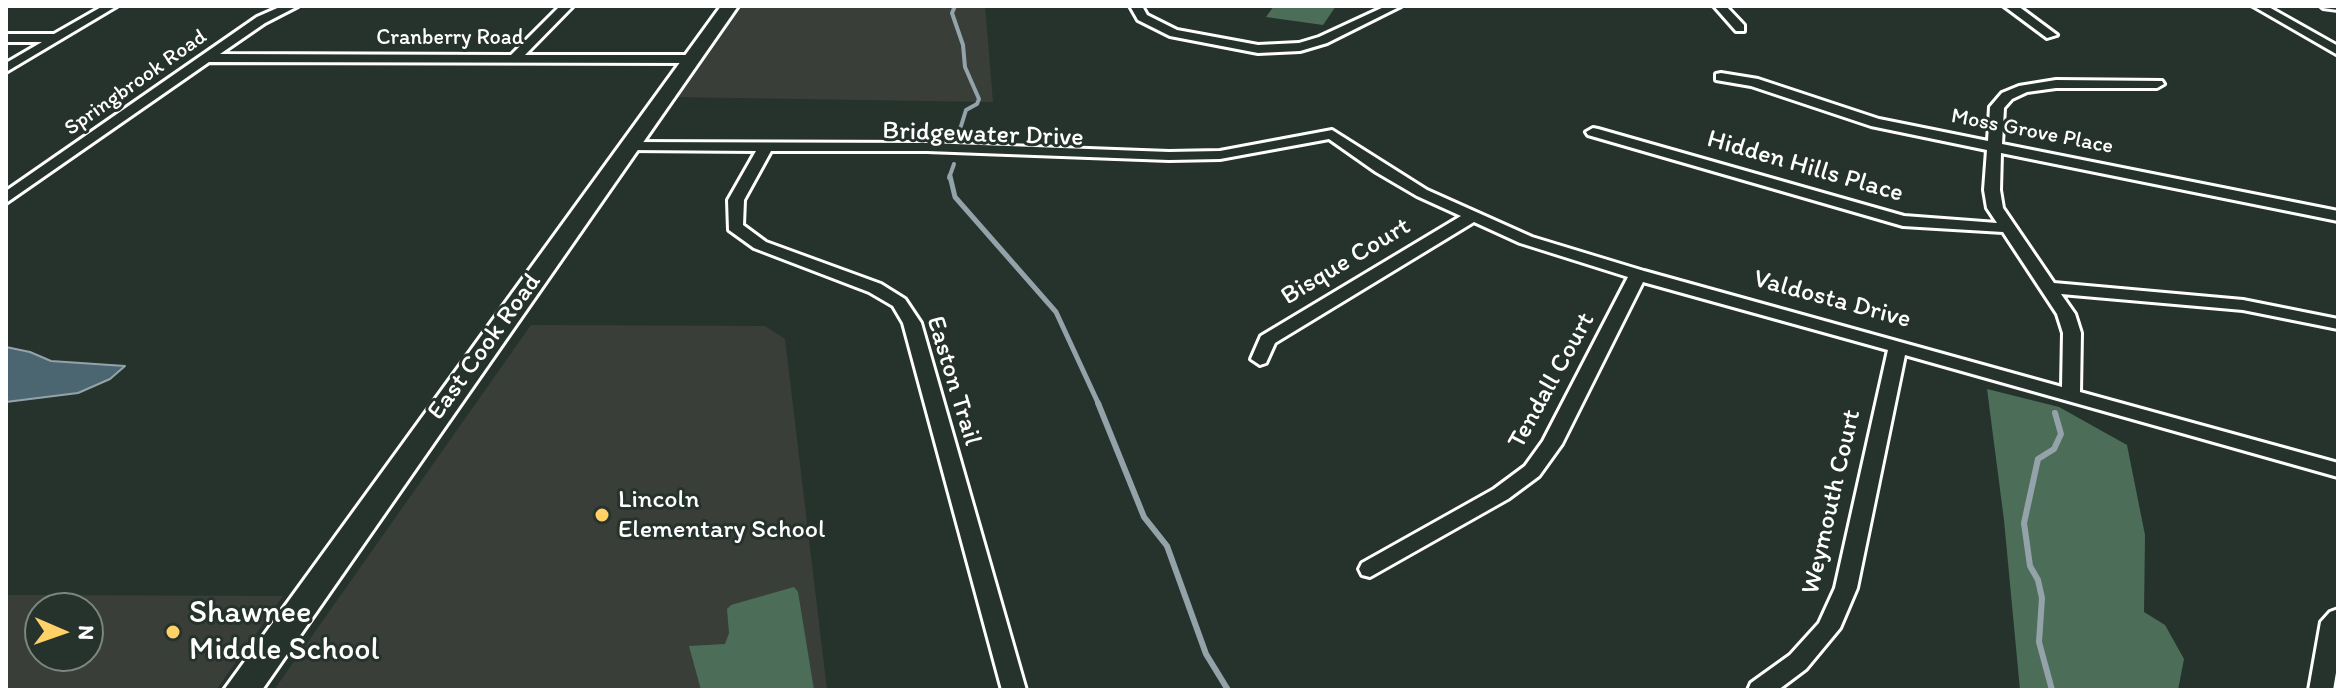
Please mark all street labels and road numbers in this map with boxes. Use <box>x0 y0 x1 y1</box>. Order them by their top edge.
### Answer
street label: Springbrook Road <box>60 24 212 142</box>
street label: Cranberry Road <box>376 25 524 51</box>
street label: Moss Grove Place <box>1949 103 2115 161</box>
street label: Bridgewater Drive <box>882 116 1084 154</box>
street label: Hidden Hills Place <box>1703 124 1907 210</box>
street label: Bisque Court <box>1276 211 1416 313</box>
street label: Valdosta Drive <box>1750 264 1914 336</box>
street label: East Cook Road <box>421 268 549 426</box>
street label: Tendall Court <box>1502 308 1602 454</box>
street label: Easton Trail <box>919 313 987 449</box>
street label: Weymouth Court <box>1796 407 1868 597</box>

